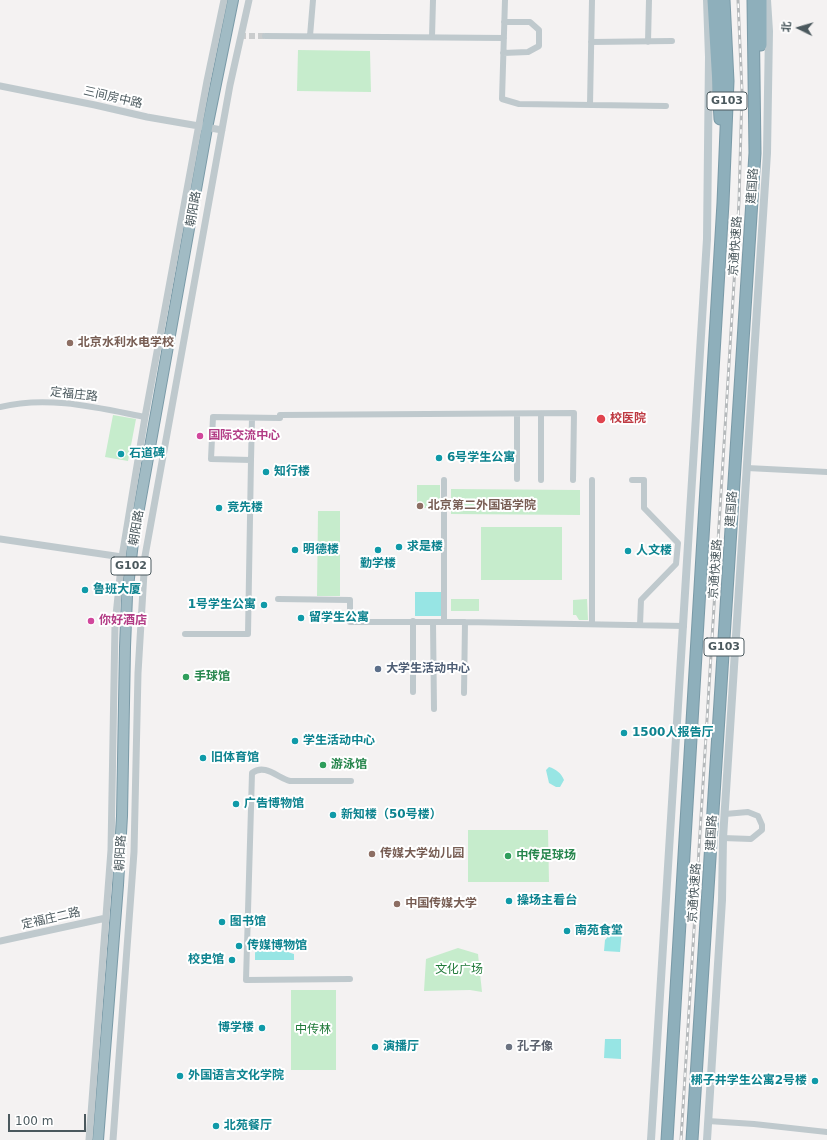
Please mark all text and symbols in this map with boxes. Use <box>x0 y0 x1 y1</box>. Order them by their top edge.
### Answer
north arrow <box>779 8 819 48</box>
text: 北 <box>780 21 794 33</box>
street label: 三间房中路 <box>82 84 144 112</box>
road number: G103 <box>707 92 747 110</box>
street label: 建国路 <box>745 168 761 204</box>
street label: 朝阳路 <box>184 190 204 228</box>
street label: 京通快速路 <box>727 216 745 276</box>
place label: 北京水利水电学校 <box>78 336 174 350</box>
marker: 北京水利水电学校 <box>65 338 75 348</box>
street label: 定福庄路 <box>49 385 99 405</box>
place label: 校医院 <box>610 412 646 426</box>
marker: 校医院 <box>595 413 607 425</box>
place label: 国际交流中心 <box>208 429 280 443</box>
marker: 国际交流中心 <box>195 431 205 441</box>
place label: 石道碑 <box>129 447 165 461</box>
marker: 石道碑 <box>116 449 126 459</box>
place label: 6号学生公寓 <box>447 451 515 465</box>
marker: 6号学生公寓 <box>434 453 444 463</box>
place label: 知行楼 <box>274 465 310 479</box>
marker: 知行楼 <box>261 467 271 477</box>
street label: 建国路 <box>724 491 740 527</box>
place label: 北京第二外国语学院 <box>428 499 536 513</box>
place label: 竞先楼 <box>227 501 263 515</box>
marker: 北京第二外国语学院 <box>415 501 425 511</box>
marker: 竞先楼 <box>214 503 224 513</box>
street label: 朝阳路 <box>127 509 147 547</box>
street label: 京通快速路 <box>707 539 725 599</box>
place label: 求是楼 <box>407 540 443 554</box>
marker: 求是楼 <box>394 542 404 552</box>
place label: 明德楼 <box>303 543 339 557</box>
place label: 人文楼 <box>636 544 672 558</box>
marker: 明德楼 <box>290 545 300 555</box>
marker: 勤学楼 <box>373 545 383 555</box>
marker: 人文楼 <box>623 546 633 556</box>
road number: G102 <box>111 557 151 575</box>
place label: 勤学楼 <box>360 557 396 571</box>
place label: 鲁班大厦 <box>93 583 141 597</box>
marker: 鲁班大厦 <box>80 585 90 595</box>
place label: 1号学生公寓 <box>188 598 256 612</box>
marker: 1号学生公寓 <box>259 600 269 610</box>
place label: 留学生公寓 <box>309 611 369 625</box>
marker: 留学生公寓 <box>296 613 306 623</box>
place label: 你好酒店 <box>99 614 147 628</box>
marker: 你好酒店 <box>86 616 96 626</box>
road number: G103 <box>704 638 744 656</box>
place label: 大学生活动中心 <box>386 662 470 676</box>
marker: 大学生活动中心 <box>373 664 383 674</box>
place label: 手球馆 <box>194 670 230 684</box>
marker: 手球馆 <box>181 672 191 682</box>
place label: 1500人报告厅 <box>632 726 713 740</box>
marker: 1500人报告厅 <box>619 728 629 738</box>
place label: 学生活动中心 <box>303 734 375 748</box>
marker: 学生活动中心 <box>290 736 300 746</box>
place label: 旧体育馆 <box>211 751 259 765</box>
marker: 旧体育馆 <box>198 753 208 763</box>
place label: 游泳馆 <box>331 758 367 772</box>
marker: 游泳馆 <box>318 760 328 770</box>
place label: 广告博物馆 <box>244 797 304 811</box>
marker: 广告博物馆 <box>231 799 241 809</box>
place label: 新知楼（50号楼） <box>341 808 442 822</box>
marker: 新知楼（50号楼） <box>328 810 338 820</box>
street label: 建国路 <box>704 815 720 851</box>
street label: 朝阳路 <box>113 835 129 871</box>
place label: 传媒大学幼儿园 <box>380 847 464 861</box>
marker: 传媒大学幼儿园 <box>367 849 377 859</box>
place label: 中传足球场 <box>516 849 576 863</box>
marker: 中传足球场 <box>503 851 513 861</box>
street label: 京通快速路 <box>686 863 704 923</box>
place label: 操场主看台 <box>517 894 577 908</box>
marker: 操场主看台 <box>504 896 514 906</box>
place label: 中国传媒大学 <box>405 897 477 911</box>
marker: 中国传媒大学 <box>392 899 402 909</box>
street label: 定福庄二路 <box>20 905 82 933</box>
place label: 图书馆 <box>230 915 266 929</box>
marker: 图书馆 <box>217 917 227 927</box>
place label: 南苑食堂 <box>575 924 623 938</box>
marker: 南苑食堂 <box>562 926 572 936</box>
place label: 传媒博物馆 <box>247 939 307 953</box>
marker: 传媒博物馆 <box>234 941 244 951</box>
place label: 校史馆 <box>188 953 224 967</box>
marker: 校史馆 <box>227 955 237 965</box>
park label: 文化广场 <box>435 963 483 977</box>
place label: 博学楼 <box>218 1021 254 1035</box>
marker: 博学楼 <box>257 1023 267 1033</box>
park label: 中传林 <box>295 1023 331 1037</box>
place label: 演播厅 <box>383 1040 419 1054</box>
place label: 孔子像 <box>517 1040 553 1054</box>
marker: 演播厅 <box>370 1042 380 1052</box>
marker: 孔子像 <box>504 1042 514 1052</box>
place label: 外国语言文化学院 <box>188 1069 284 1083</box>
marker: 外国语言文化学院 <box>175 1071 185 1081</box>
place label: 梆子井学生公寓2号楼 <box>691 1074 807 1088</box>
marker: 梆子井学生公寓2号楼 <box>810 1076 820 1086</box>
scale bar <box>10 1106 88 1132</box>
text: 100 m <box>15 1114 53 1128</box>
place label: 北苑餐厅 <box>224 1119 272 1133</box>
marker: 北苑餐厅 <box>211 1121 221 1131</box>

